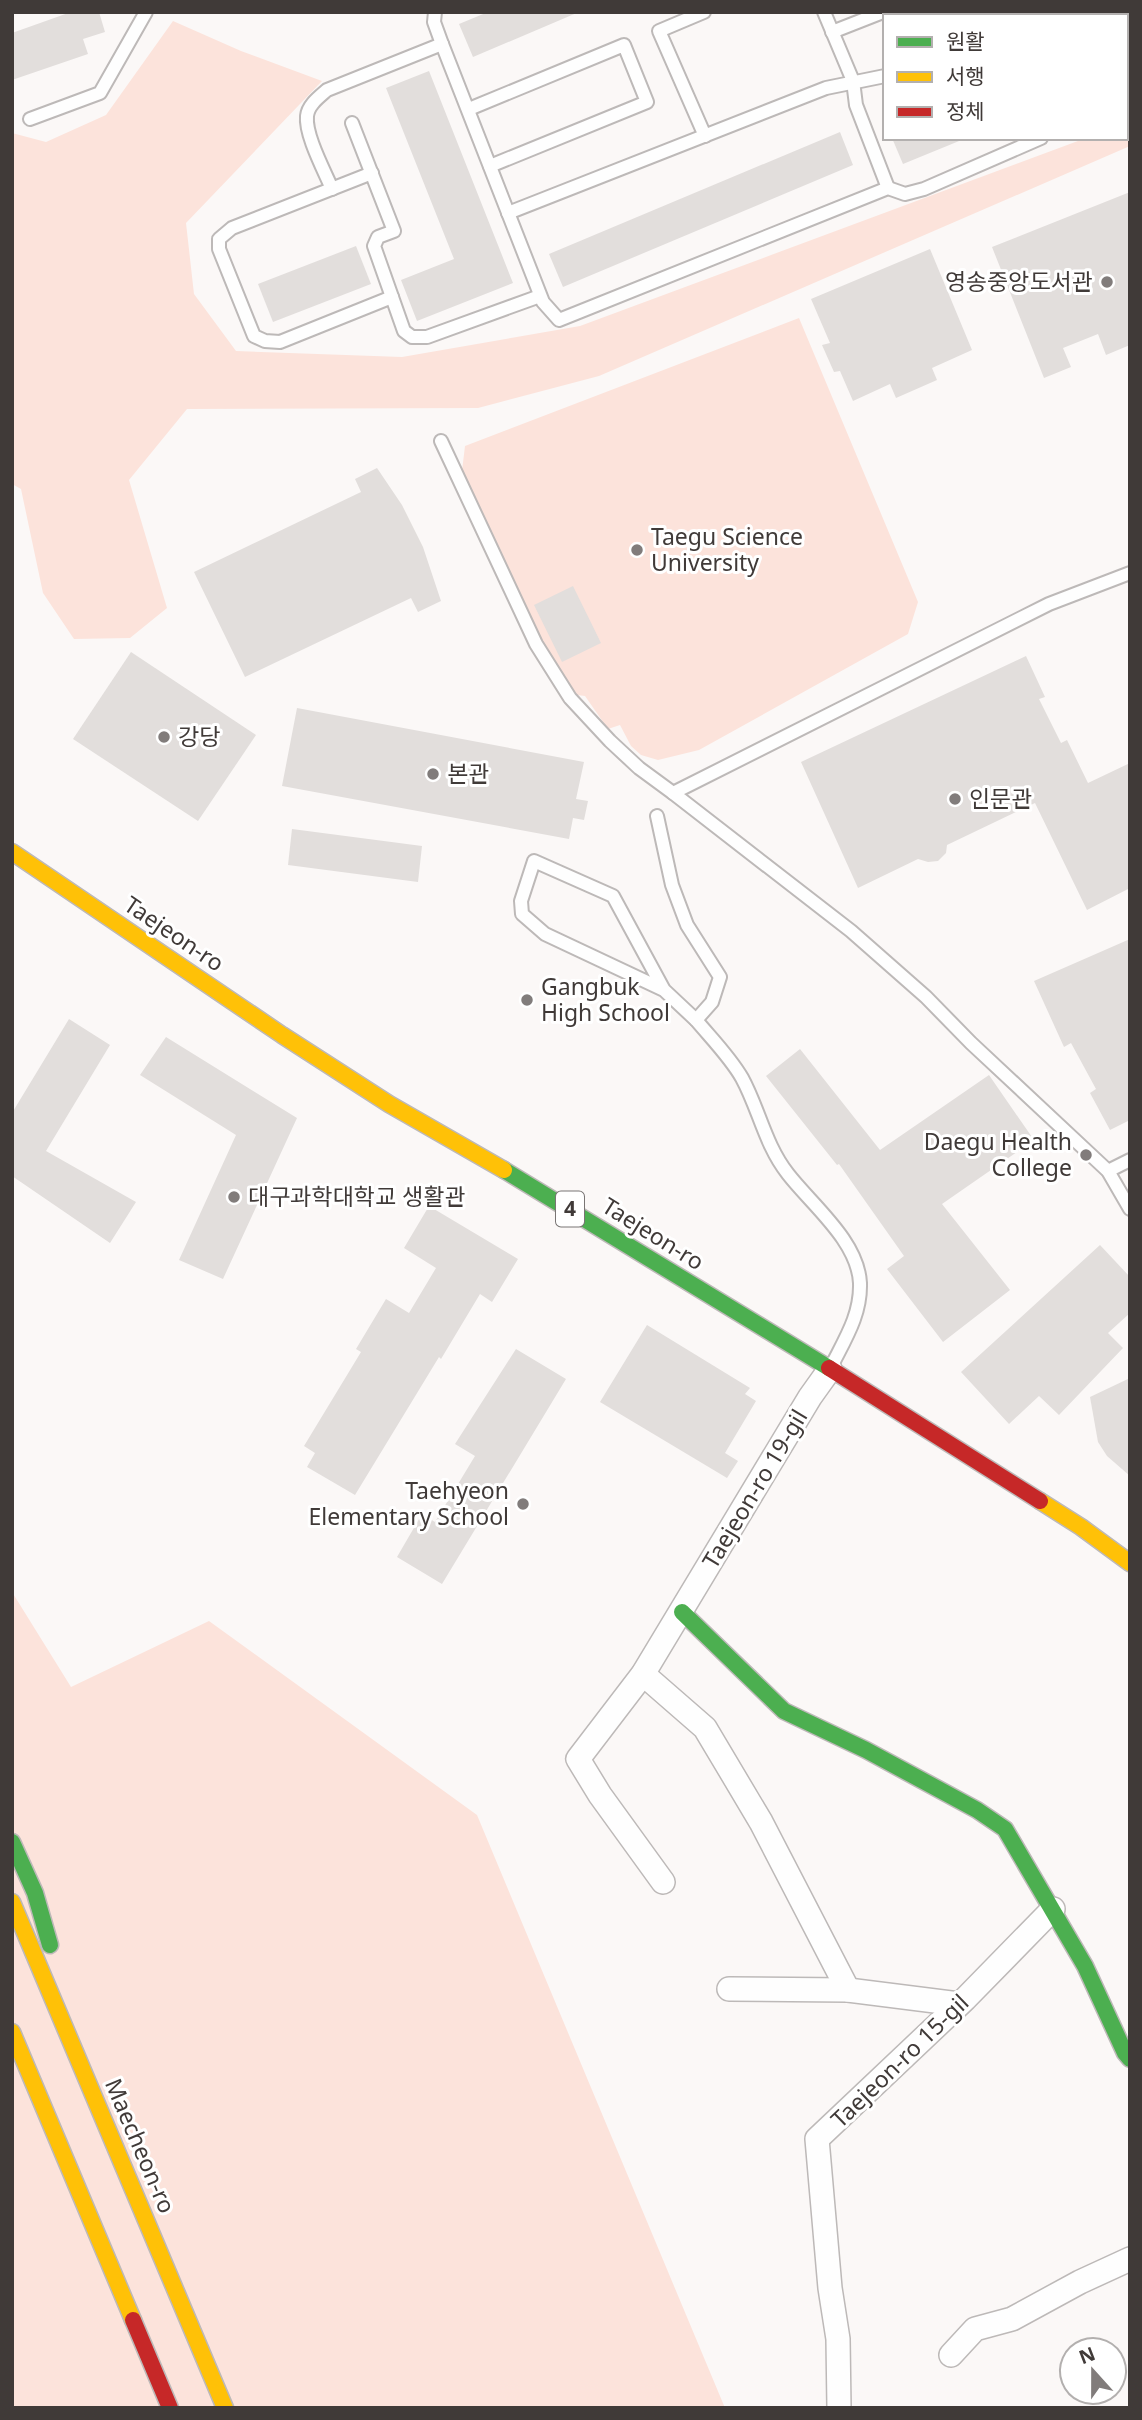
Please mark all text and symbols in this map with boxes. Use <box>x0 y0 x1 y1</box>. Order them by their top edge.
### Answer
legend <box>883 14 1128 140</box>
text: 원활 <box>946 27 985 55</box>
text: 서행 <box>946 62 985 90</box>
text: 정체 <box>946 97 985 125</box>
place label: 영송중앙도서관 <box>945 265 1093 297</box>
marker: 영송중앙도서관 <box>1099 274 1115 290</box>
place label: Taegu Science University <box>651 520 803 578</box>
marker: Taegu Science University <box>629 542 645 558</box>
place label: 강당 <box>178 720 220 752</box>
marker: 강당 <box>156 729 172 745</box>
place label: 본관 <box>447 757 489 789</box>
marker: 본관 <box>425 766 441 782</box>
place label: 인문관 <box>969 782 1032 814</box>
marker: 인문관 <box>947 791 963 807</box>
street label: Taejeon-ro <box>118 888 231 978</box>
place label: Gangbuk High School <box>541 970 670 1028</box>
marker: Gangbuk High School <box>519 992 535 1008</box>
place label: Daegu Health College <box>924 1125 1072 1183</box>
marker: Daegu Health College <box>1078 1147 1094 1163</box>
place label: 대구과학대학교 생활관 <box>248 1180 466 1212</box>
marker: 대구과학대학교 생활관 <box>226 1189 242 1205</box>
street label: Taejeon-ro <box>597 1189 710 1277</box>
road number: 4 <box>556 1192 584 1226</box>
street label: Taejeon-ro 19-gil <box>694 1403 814 1574</box>
place label: Taehyeon Elementary School <box>309 1474 509 1532</box>
marker: Taehyeon Elementary School <box>515 1496 531 1512</box>
street label: Taejeon-ro 15-gil <box>823 1986 975 2134</box>
street label: Maecheon-ro <box>98 2073 184 2218</box>
north arrow <box>1058 2336 1128 2406</box>
text: N <box>1075 2340 1099 2370</box>

